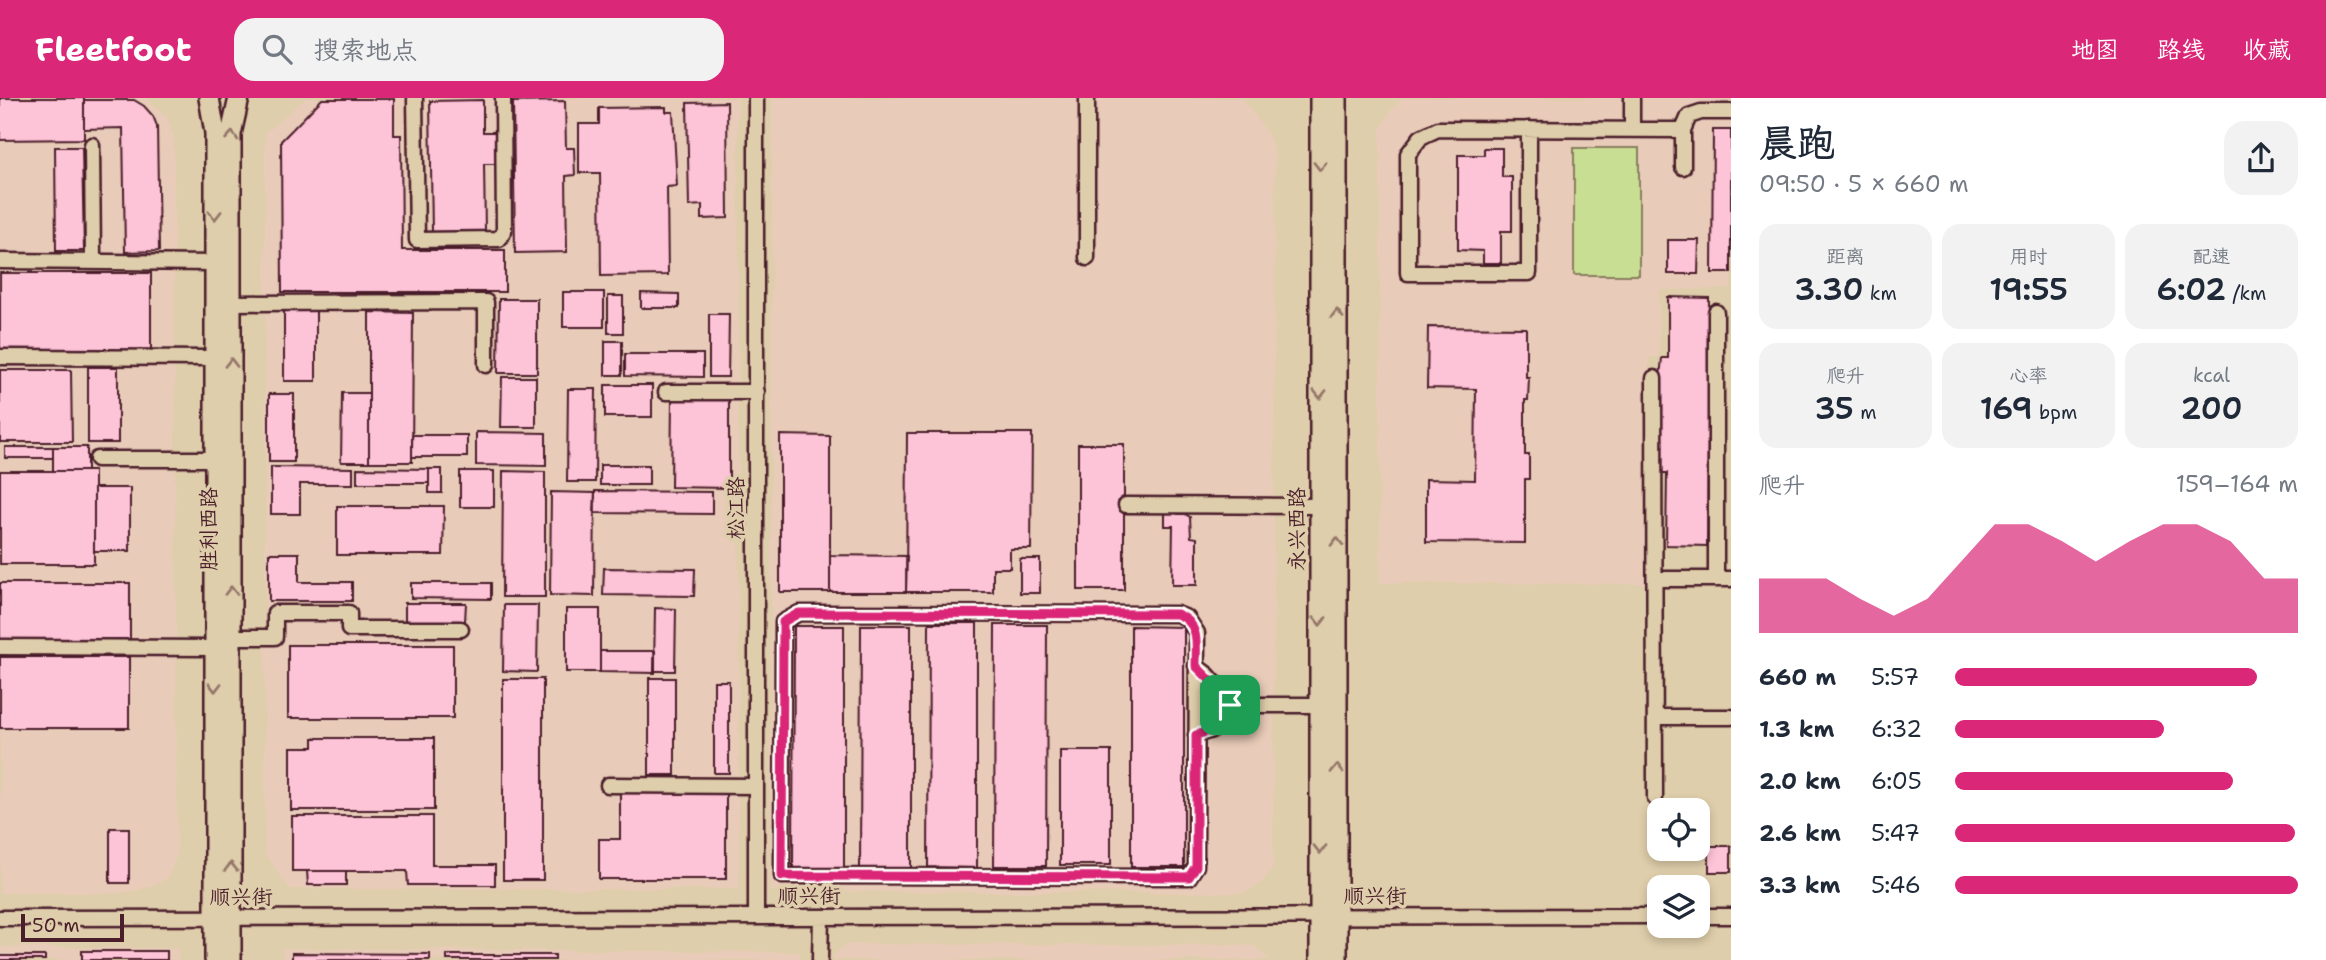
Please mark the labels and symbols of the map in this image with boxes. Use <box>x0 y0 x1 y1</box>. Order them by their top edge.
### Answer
one-way arrow <box>224 130 239 141</box>
one-way arrow <box>1312 161 1328 172</box>
one-way arrow <box>207 210 223 221</box>
one-way arrow <box>1329 309 1345 319</box>
one-way arrow <box>223 358 239 368</box>
one-way arrow <box>1312 389 1328 399</box>
street label: 松江路 <box>722 477 750 540</box>
street label: 胜利西路 <box>195 487 223 571</box>
street label: 永兴西路 <box>1283 487 1311 571</box>
one-way arrow <box>1329 536 1344 547</box>
one-way arrow <box>223 585 239 596</box>
one-way arrow <box>1312 616 1328 627</box>
pin <box>1200 675 1260 735</box>
one-way arrow <box>207 683 223 693</box>
one-way arrow <box>1329 764 1345 774</box>
one-way arrow <box>1312 844 1328 854</box>
one-way arrow <box>223 862 239 872</box>
street label: 顺兴街 <box>778 882 841 910</box>
street label: 顺兴街 <box>1344 882 1407 910</box>
street label: 顺兴街 <box>210 883 273 911</box>
scale bar <box>21 911 124 943</box>

